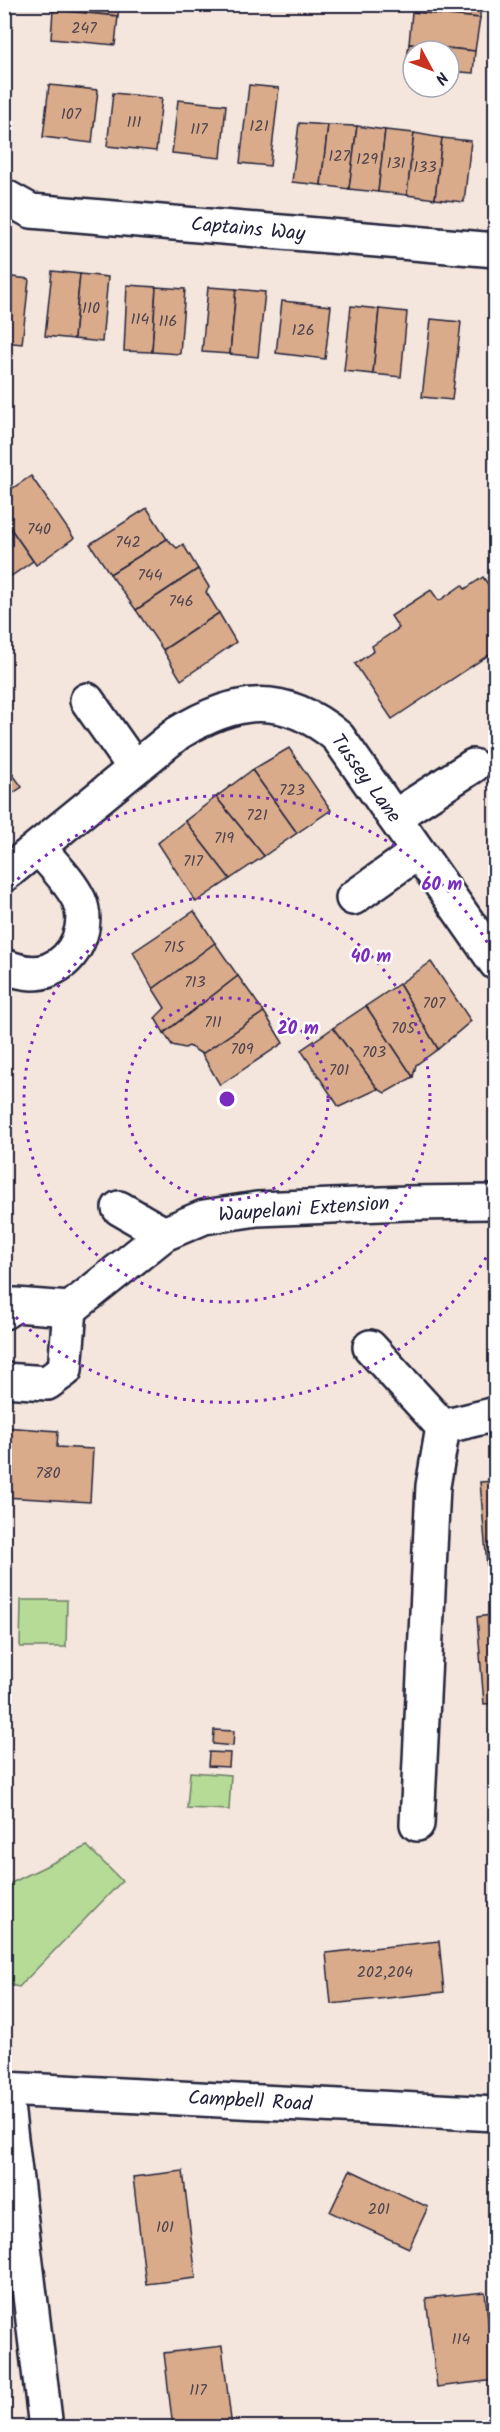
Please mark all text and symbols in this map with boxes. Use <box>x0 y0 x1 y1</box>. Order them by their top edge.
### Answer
house number: 247 <box>71 16 97 41</box>
north arrow <box>401 39 461 99</box>
text: N <box>428 66 454 90</box>
house number: 107 <box>61 102 82 127</box>
house number: 111 <box>126 110 142 135</box>
house number: 121 <box>249 114 269 139</box>
house number: 117 <box>190 117 208 142</box>
house number: 127 <box>328 144 350 169</box>
house number: 129 <box>356 147 378 172</box>
house number: 131 <box>386 151 406 176</box>
house number: 133 <box>413 155 437 180</box>
street label: Captains Way <box>190 209 307 251</box>
house number: 110 <box>82 296 100 321</box>
house number: 114 <box>131 307 150 332</box>
house number: 116 <box>159 309 177 334</box>
house number: 126 <box>291 318 315 343</box>
house number: 740 <box>27 517 51 542</box>
house number: 742 <box>115 530 141 555</box>
house number: 744 <box>137 563 163 588</box>
house number: 746 <box>168 589 194 614</box>
street label: Tussey Lane <box>322 728 408 830</box>
house number: 723 <box>279 778 305 803</box>
house number: 721 <box>246 803 268 828</box>
house number: 719 <box>214 826 234 851</box>
house number: 717 <box>183 849 204 874</box>
text: 60 m <box>422 871 463 900</box>
house number: 715 <box>164 935 186 960</box>
text: 40 m <box>351 943 392 972</box>
house number: 713 <box>184 970 206 995</box>
house number: 707 <box>423 991 446 1016</box>
house number: 711 <box>204 1010 222 1035</box>
text: 20 m <box>277 1015 319 1044</box>
house number: 705 <box>391 1016 416 1041</box>
house number: 709 <box>230 1037 254 1062</box>
house number: 703 <box>362 1040 386 1065</box>
house number: 701 <box>329 1058 349 1083</box>
centre of rings <box>217 1089 237 1109</box>
street label: Waupelani Extension <box>217 1188 391 1232</box>
house number: 780 <box>35 1461 61 1486</box>
house number: 202,204 <box>357 1960 413 1985</box>
street label: Campbell Road <box>187 2083 314 2121</box>
house number: 201 <box>368 2197 390 2222</box>
house number: 101 <box>156 2215 174 2240</box>
house number: 114 <box>452 2327 471 2352</box>
house number: 117 <box>189 2378 207 2403</box>

